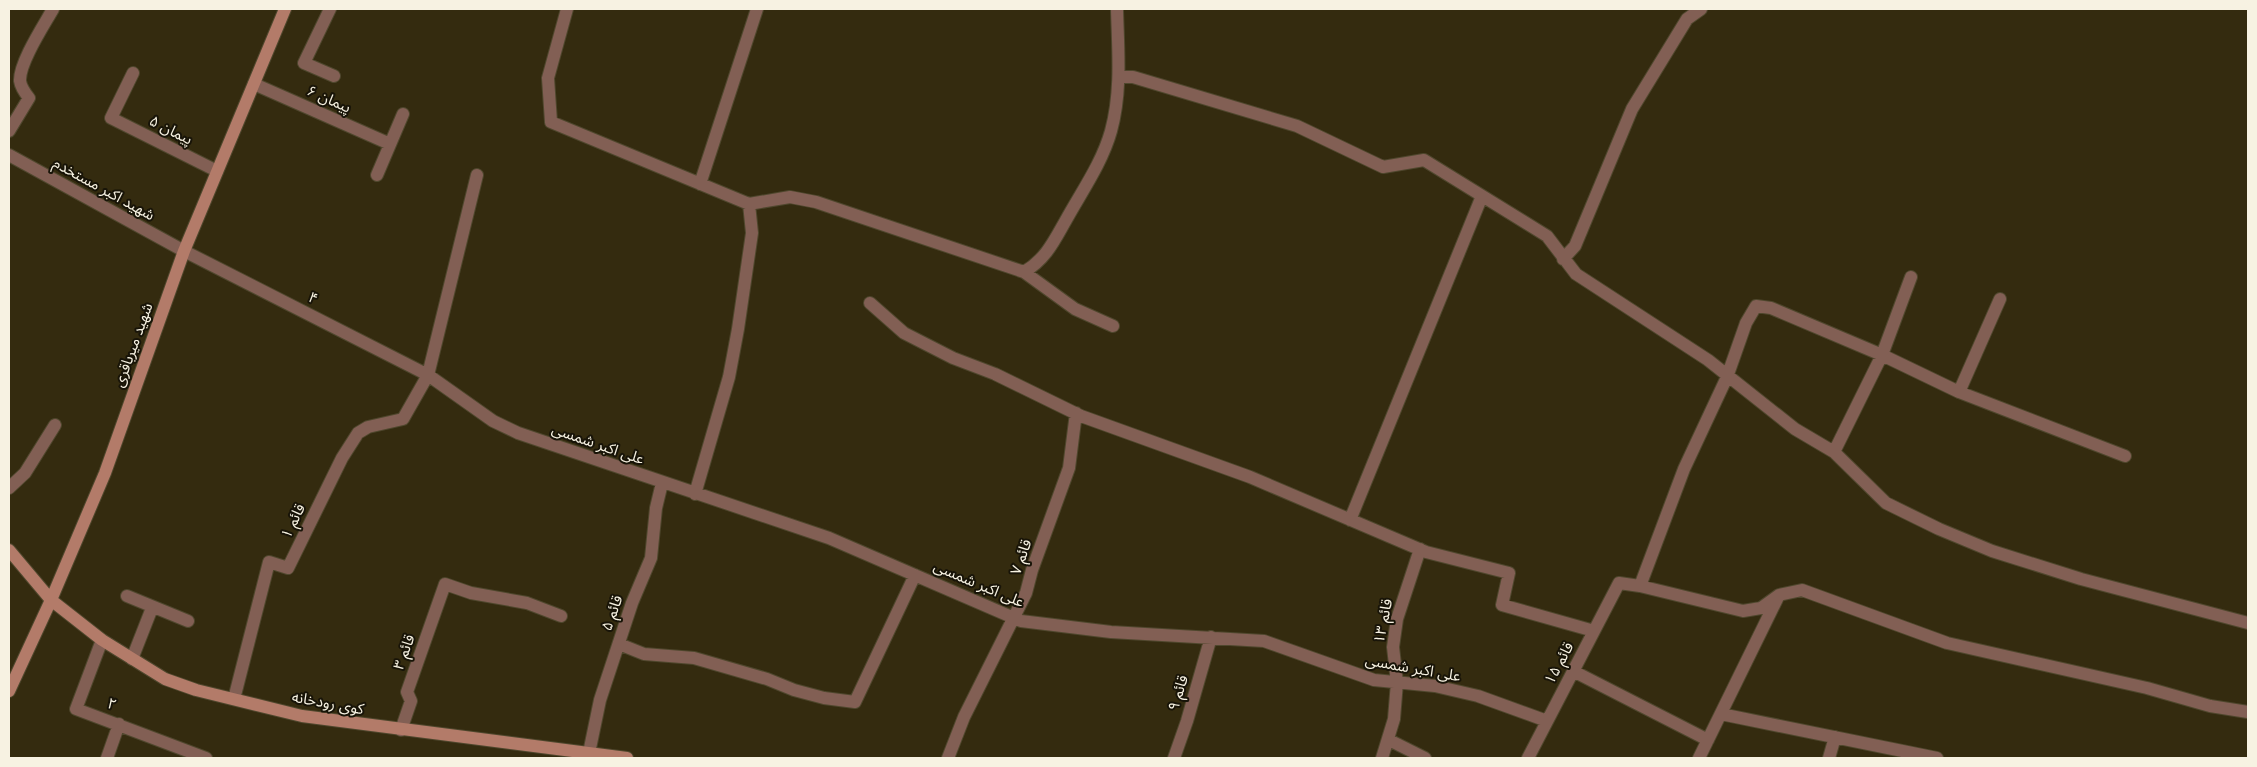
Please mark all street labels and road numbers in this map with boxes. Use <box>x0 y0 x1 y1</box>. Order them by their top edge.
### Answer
street label: پیمان ۶ <box>304 80 354 118</box>
street label: پیمان ۵ <box>146 111 196 150</box>
street label: شهید اکبر مستخدم <box>49 153 159 226</box>
street label: ۴ <box>305 287 321 308</box>
street label: شهید میرباقری <box>108 300 157 390</box>
street label: علی اکبر شمسی <box>549 419 647 468</box>
street label: قائم ۱ <box>276 500 311 542</box>
street label: قائم ۷ <box>1006 536 1037 578</box>
street label: علی اکبر شمسی <box>931 556 1028 611</box>
street label: قائم ۵ <box>597 592 628 634</box>
street label: قائم ۱۳ <box>1369 597 1398 645</box>
street label: قائم ۳ <box>388 631 421 673</box>
street label: قائم ۱۵ <box>1540 638 1579 688</box>
street label: علی اکبر شمسی <box>1364 650 1463 685</box>
street label: قائم ۹ <box>1163 672 1194 714</box>
street label: کوی رودخانه <box>291 687 366 718</box>
street label: ۲ <box>105 693 119 714</box>

